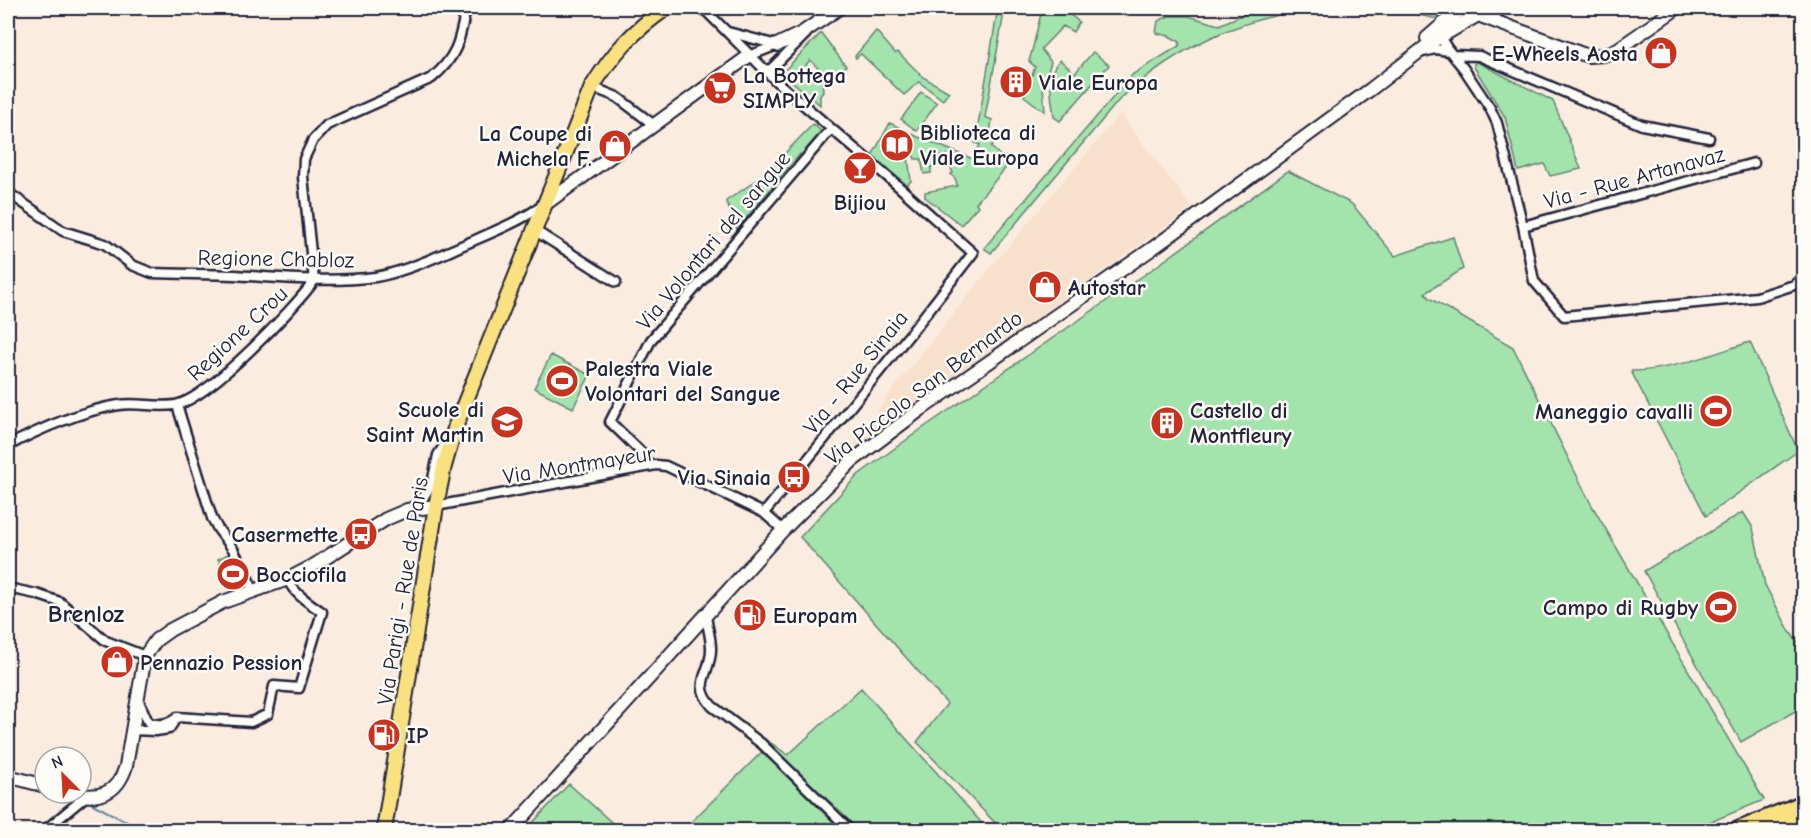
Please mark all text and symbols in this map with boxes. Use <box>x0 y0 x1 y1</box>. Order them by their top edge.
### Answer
shop icon: E-Wheels Aosta <box>1643 35 1679 71</box>
place label: E-Wheels Aosta <box>1492 41 1638 67</box>
place label: La Bottega SIMPLY <box>743 63 846 114</box>
building icon: Viale Europa <box>998 64 1034 100</box>
supermarket icon: La Bottega SIMPLY <box>702 70 738 106</box>
place label: Viale Europa <box>1039 70 1158 96</box>
place label: Biblioteca di Viale Europa <box>920 120 1039 171</box>
place label: La Coupe di Michela F. <box>479 121 592 172</box>
library icon: Biblioteca di Viale Europa <box>879 127 915 163</box>
shop icon: La Coupe di Michela F. <box>597 128 633 164</box>
street label: Via - Rue Artanavaz <box>1541 141 1728 215</box>
street label: Via Volontari del sangue <box>631 146 796 335</box>
bar icon: Bijiou <box>842 150 878 186</box>
place label: Bijiou <box>834 190 886 216</box>
street label: Regione Chabloz <box>198 245 355 273</box>
shop icon: Autostar <box>1027 269 1063 305</box>
place label: Autostar <box>1068 275 1146 301</box>
street label: Regione Crou <box>182 281 293 387</box>
street label: Via Piccolo San Bernardo <box>820 305 1028 471</box>
street label: Via - Rue Sinaia <box>798 306 914 440</box>
place label: Palestra Viale Volontari del Sangue <box>585 356 780 407</box>
sports icon: Palestra Viale Volontari del Sangue <box>544 363 580 399</box>
sports icon: Maneggio cavalli <box>1698 393 1734 429</box>
place label: Scuole di Saint Martin <box>366 397 484 448</box>
place label: Castello di Montfleury <box>1190 398 1293 449</box>
place label: Maneggio cavalli <box>1535 399 1693 425</box>
school or university icon: Scuole di Saint Martin <box>489 404 525 440</box>
building icon: Castello di Montfleury <box>1149 405 1185 441</box>
street label: Via Montmayeur <box>501 440 658 490</box>
bus stop icon: Via Sinaia <box>776 459 812 495</box>
place label: Via Sinaia <box>678 465 771 491</box>
street label: Via Parigi - Rue de Paris <box>372 475 434 707</box>
bus stop icon: Casermette <box>343 516 379 552</box>
place label: Casermette <box>232 522 338 548</box>
sports icon: Bocciofila <box>215 556 251 592</box>
place label: Bocciofila <box>256 562 347 588</box>
sports icon: Campo di Rugby <box>1703 589 1739 625</box>
place label: Campo di Rugby <box>1543 595 1699 621</box>
fuel station icon: Europam <box>732 597 768 633</box>
district label: Brenloz <box>48 600 125 628</box>
place label: Europam <box>773 603 858 629</box>
shop icon: Pennazio Pession <box>99 644 135 680</box>
place label: Pennazio Pession <box>140 650 302 676</box>
fuel station icon: IP <box>366 717 402 753</box>
place label: IP <box>407 723 428 749</box>
north arrow <box>33 745 93 805</box>
text: N <box>49 752 66 773</box>

